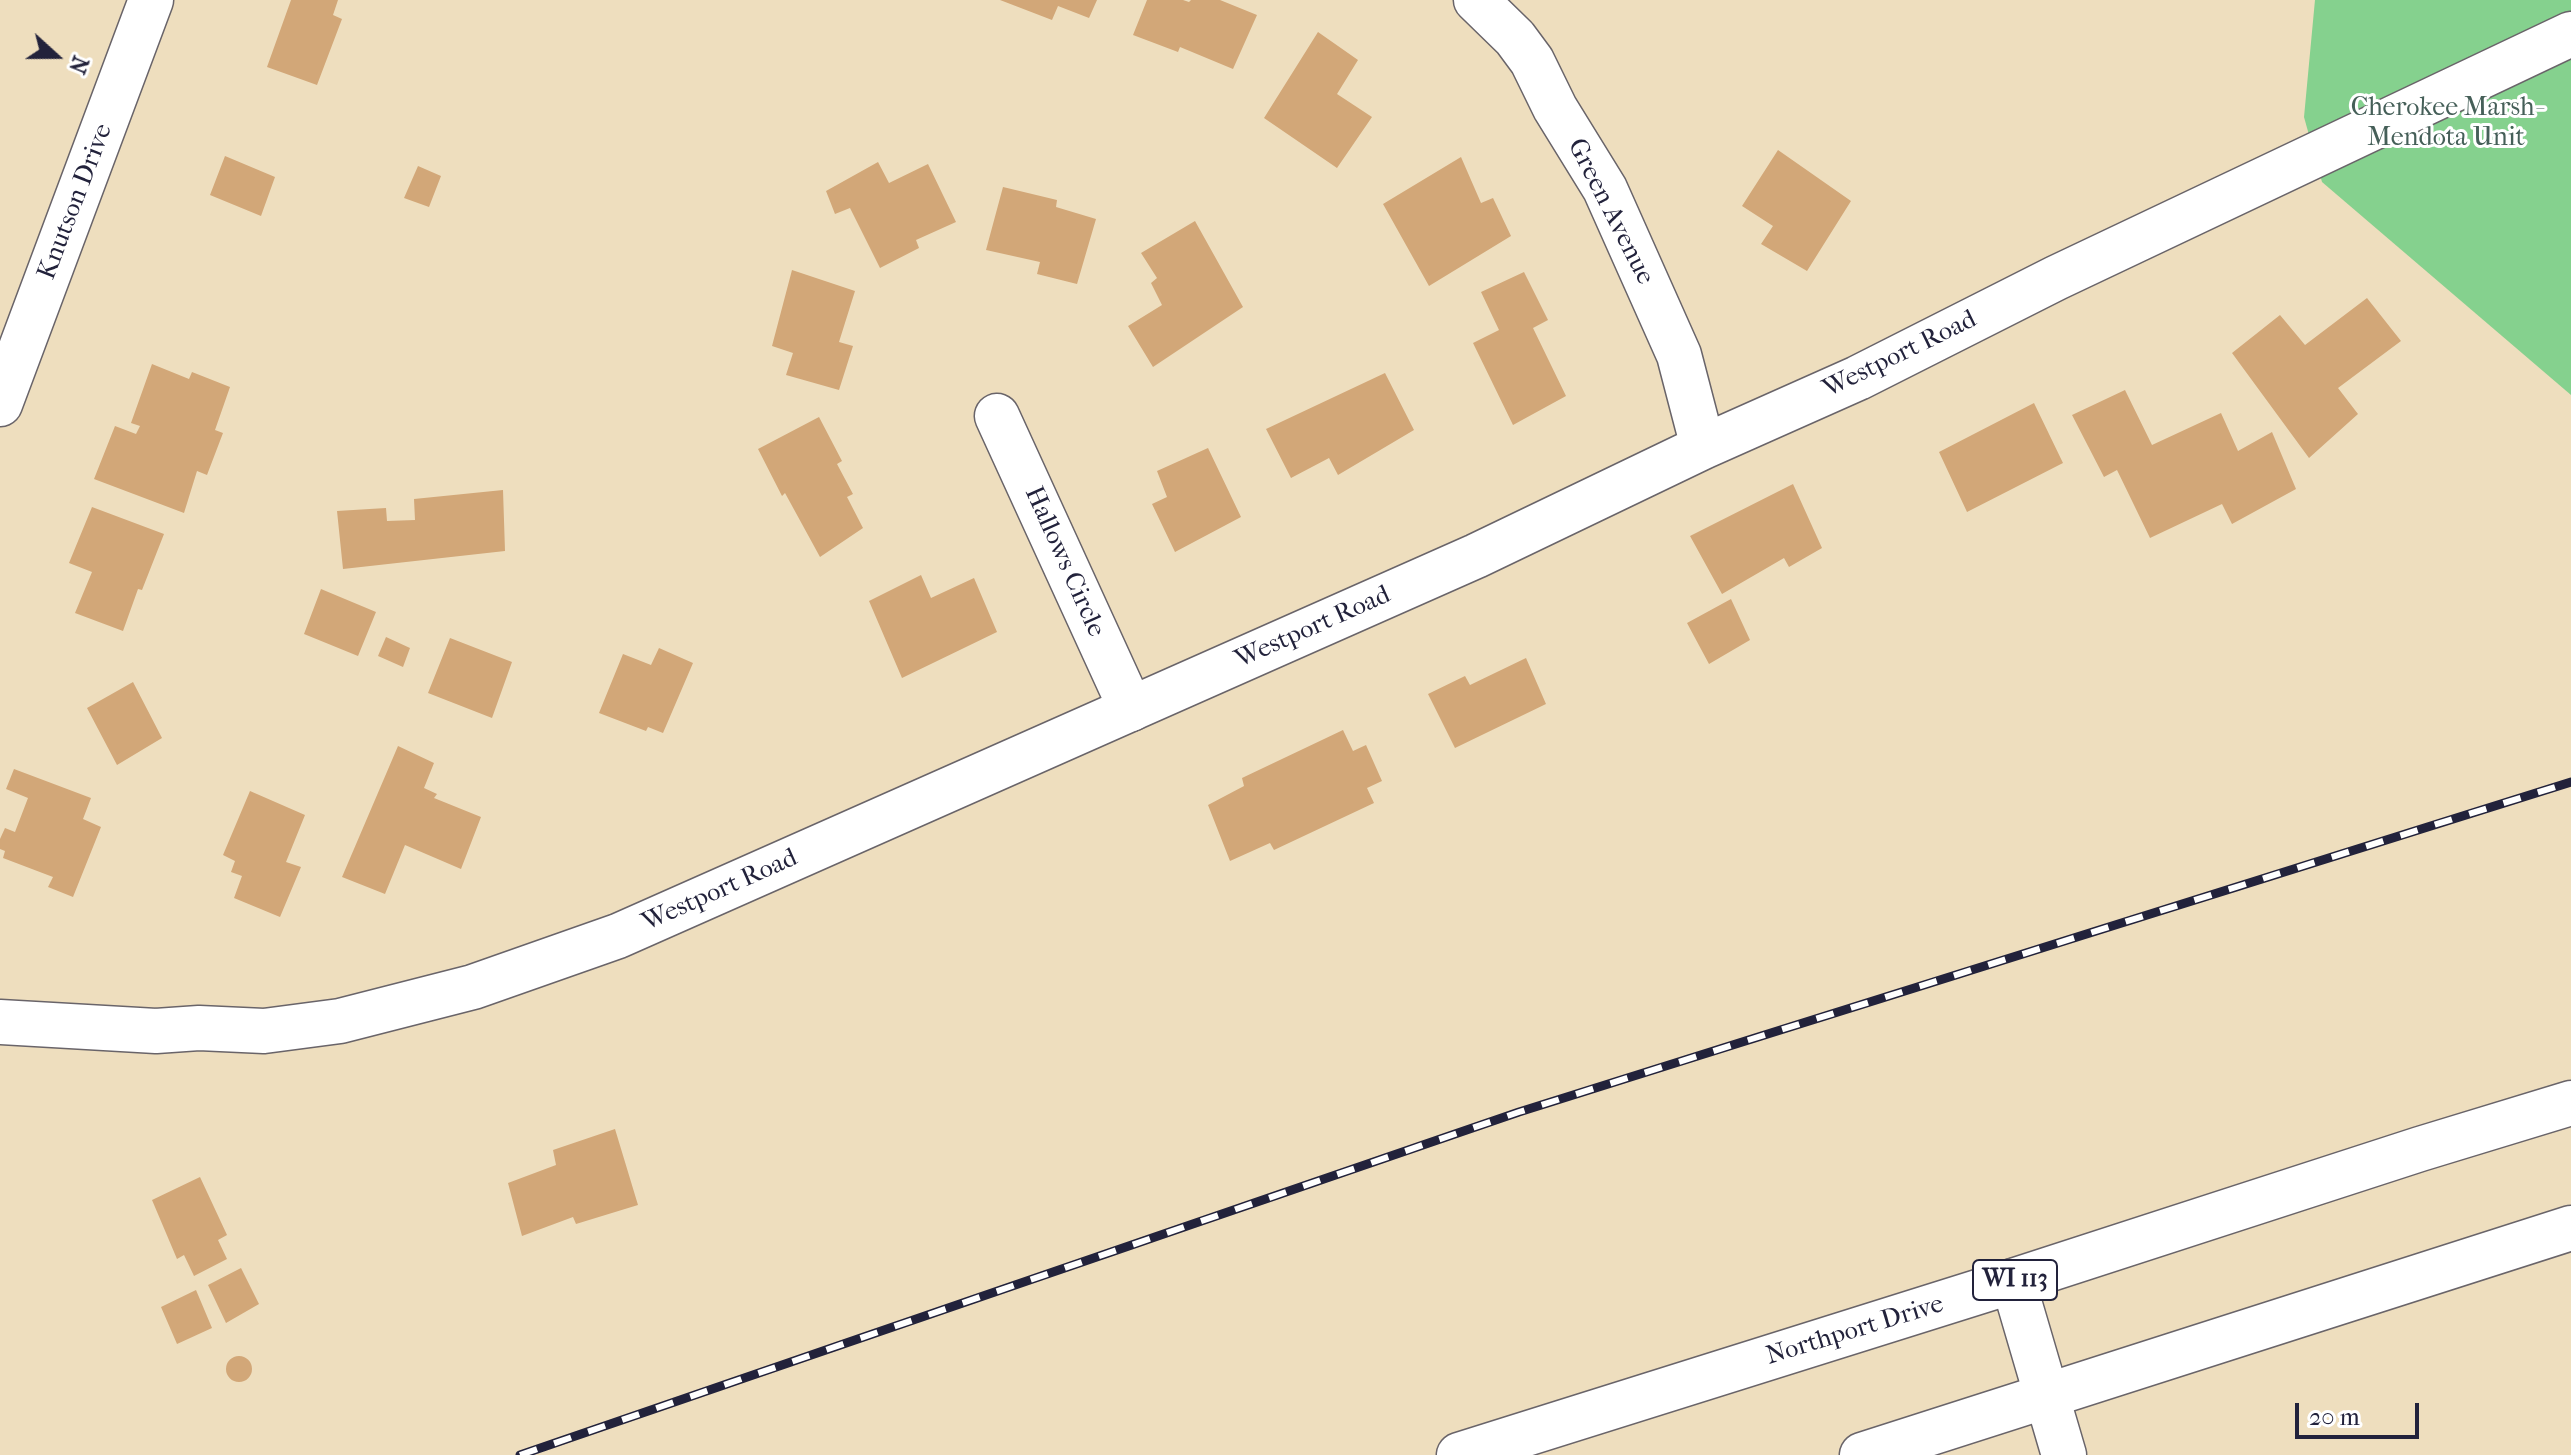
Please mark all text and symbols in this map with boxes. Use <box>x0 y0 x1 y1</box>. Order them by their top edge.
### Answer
north arrow <box>16 16 96 96</box>
text: N <box>63 52 94 77</box>
park label: Cherokee Marsh- Mendota Unit <box>2351 93 2541 154</box>
street label: Knutson Drive <box>32 120 120 284</box>
street label: Green Avenue <box>1560 134 1660 290</box>
street label: Westport Road <box>1818 304 1982 406</box>
street label: Hallows Circle <box>1017 482 1111 642</box>
street label: Westport Road <box>1231 580 1395 676</box>
street label: Westport Road <box>638 843 802 939</box>
road number: WI 113 <box>1973 1260 2057 1300</box>
street label: Northport Drive <box>1762 1289 1948 1373</box>
scale bar <box>2299 1387 2423 1437</box>
text: 20 m <box>2309 1403 2360 1431</box>

